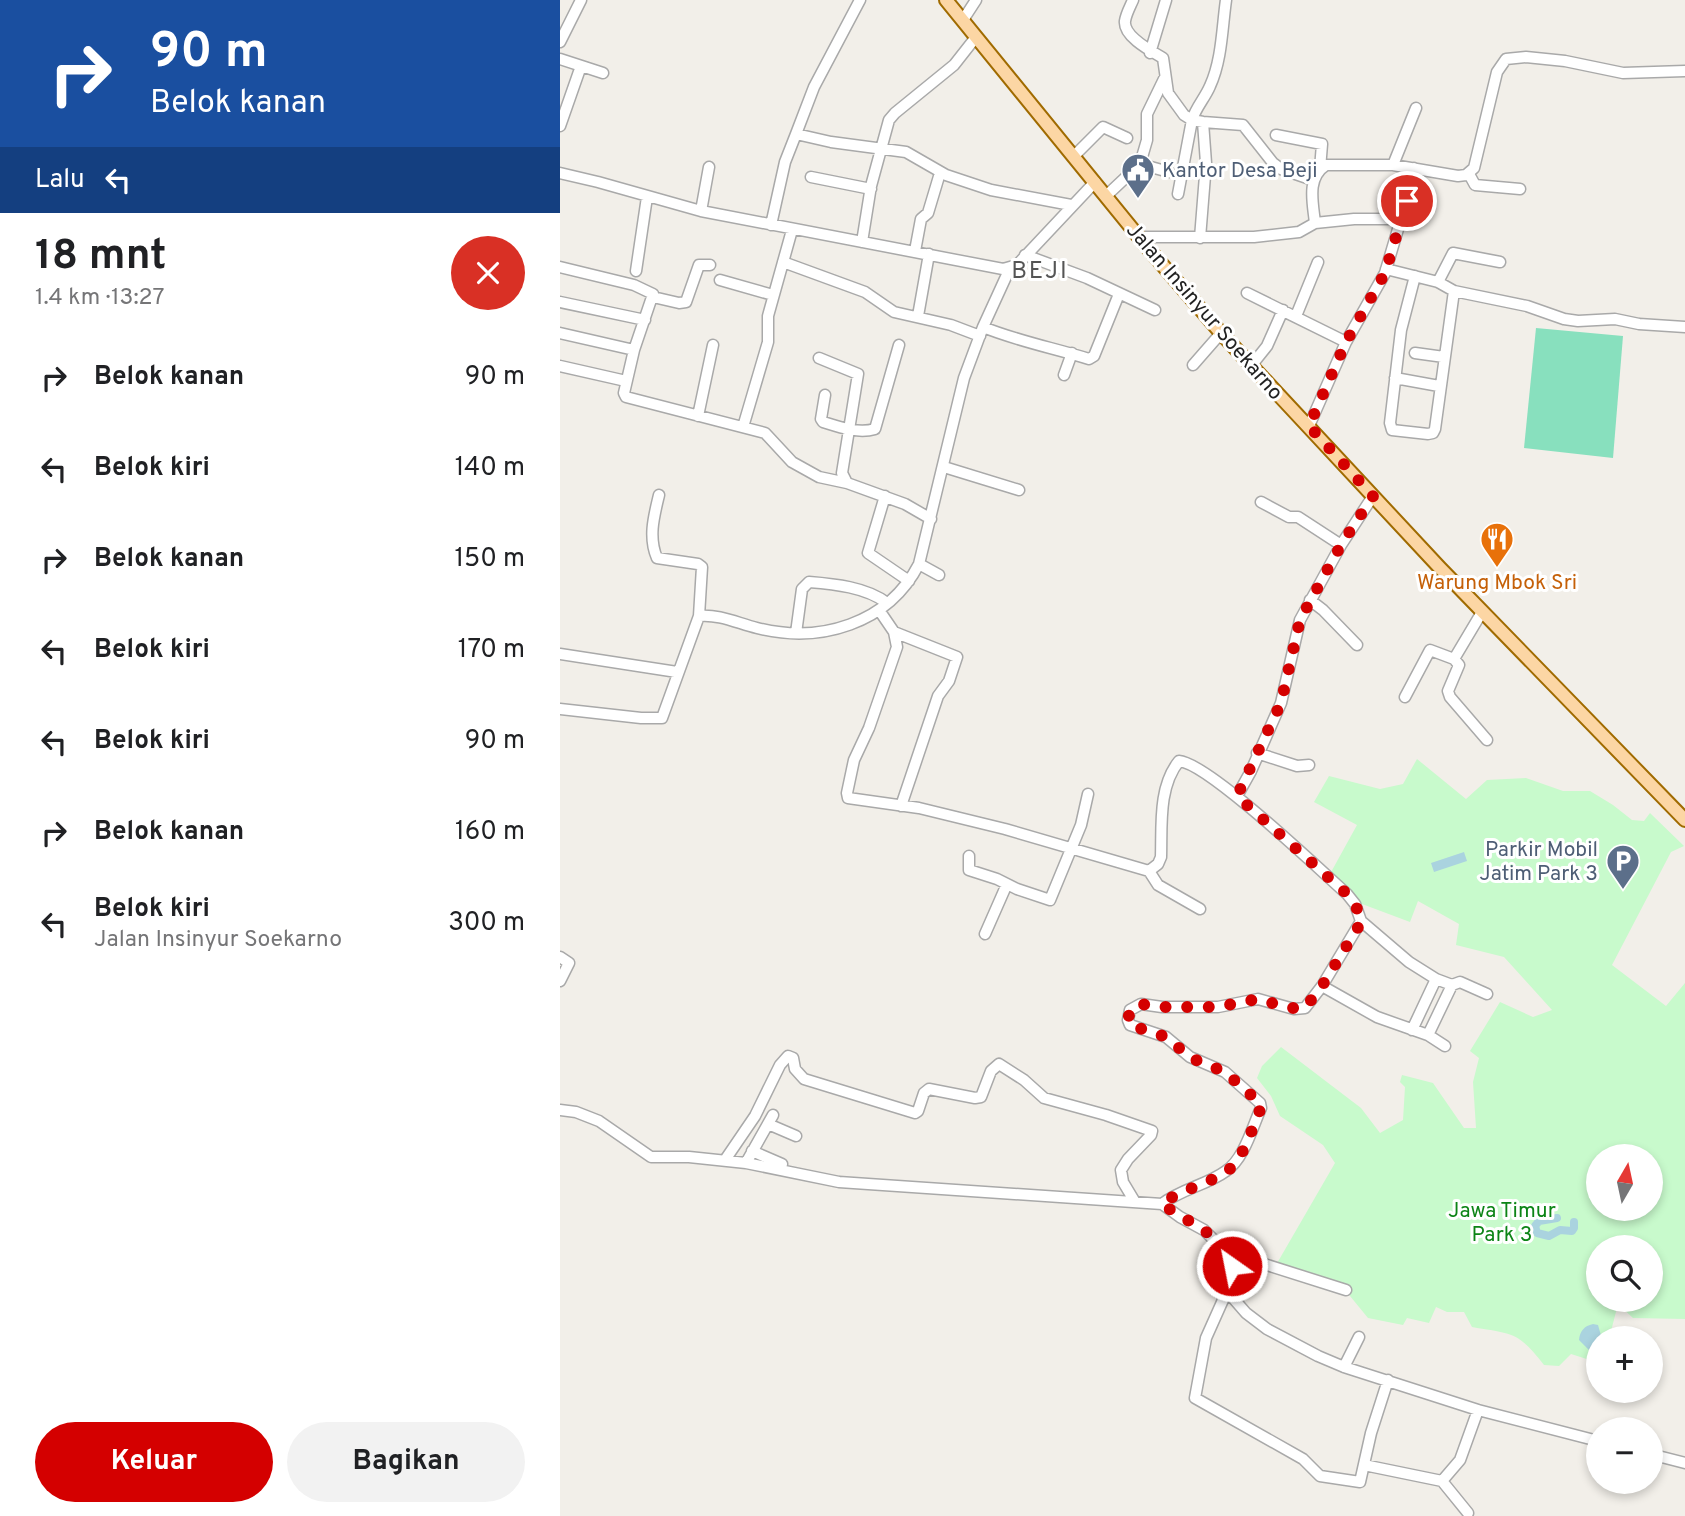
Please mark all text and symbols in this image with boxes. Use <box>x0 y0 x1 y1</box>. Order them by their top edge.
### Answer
text: 90 m <box>150 23 268 85</box>
icon: right <box>35 28 126 119</box>
text: Belok kanan <box>150 84 326 124</box>
public building icon: Kantor Desa Beji <box>1119 151 1157 200</box>
place label: Kantor Desa Beji <box>1162 158 1318 185</box>
icon: left <box>99 161 137 199</box>
text: Lalu <box>35 164 85 197</box>
pin <box>1377 171 1437 231</box>
icon: arrive <box>1388 182 1426 220</box>
street label: Jalan Insinyur Soekarno <box>1119 218 1288 406</box>
text: 18 mnt <box>35 231 166 284</box>
button: close <box>451 236 525 310</box>
district label: BEJI <box>1011 257 1069 287</box>
text: 1.4 km · 13:27 <box>35 284 164 313</box>
icon: right <box>35 359 73 397</box>
text: Belok kanan <box>94 361 244 394</box>
text: 90 m <box>465 361 525 394</box>
icon: left <box>35 450 73 488</box>
text: Belok kiri <box>94 452 210 485</box>
text: 140 m <box>455 452 525 485</box>
restaurant icon: Warung Mbok Sri <box>1478 520 1516 569</box>
icon: right <box>35 541 73 579</box>
text: Belok kanan <box>94 543 244 576</box>
text: 150 m <box>454 543 525 576</box>
place label: Warung Mbok Sri <box>1417 570 1577 597</box>
icon: left <box>35 632 73 670</box>
text: Belok kiri <box>94 634 210 667</box>
text: 170 m <box>458 634 525 667</box>
icon: left <box>35 723 73 761</box>
text: Belok kiri <box>94 725 210 758</box>
text: 90 m <box>465 725 525 758</box>
icon: right <box>35 814 73 852</box>
text: Belok kanan <box>94 816 244 849</box>
text: 160 m <box>455 816 525 849</box>
place label: Parkir Mobil Jatim Park 3 <box>1479 837 1598 888</box>
parking icon: Parkir Mobil Jatim Park 3 <box>1604 842 1642 891</box>
text: Belok kiri <box>94 893 210 926</box>
icon: left <box>35 905 73 943</box>
text: 300 m <box>448 907 525 940</box>
text: Jalan Insinyur Soekarno <box>94 926 342 955</box>
north arrow <box>1586 1144 1662 1222</box>
map controls <box>1586 1144 1663 1494</box>
park label: Jawa Timur Park 3 <box>1448 1198 1556 1249</box>
position arrow <box>1195 1229 1269 1303</box>
button: search <box>1586 1235 1663 1312</box>
button: + <box>1586 1326 1663 1403</box>
button: − <box>1586 1417 1663 1494</box>
button: Keluar <box>35 1422 273 1502</box>
button: Bagikan <box>287 1422 525 1502</box>

